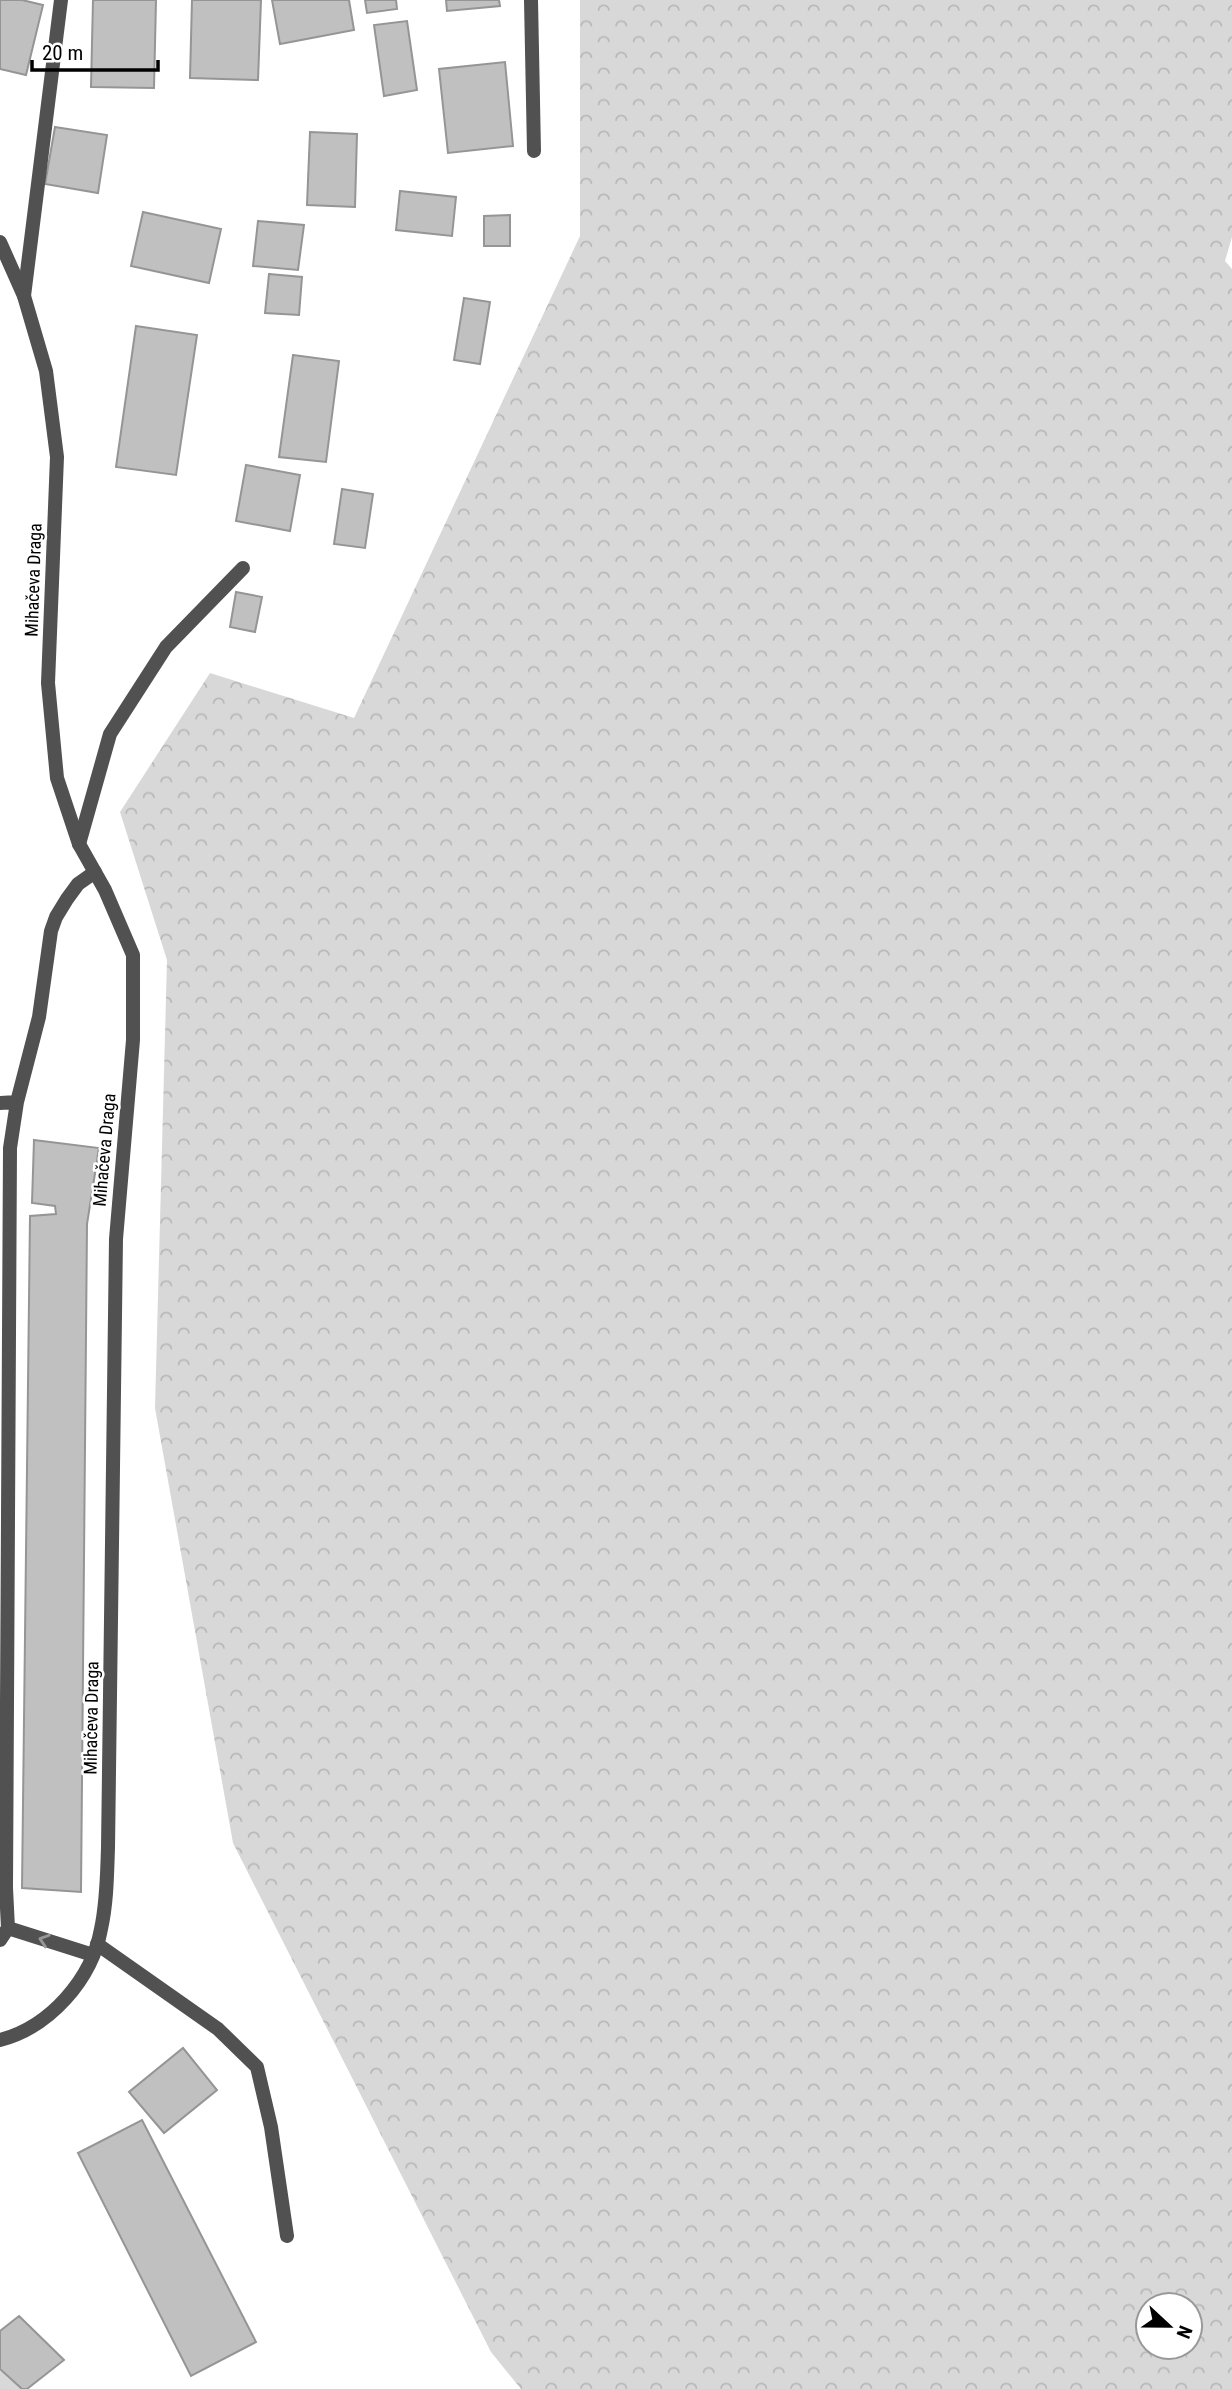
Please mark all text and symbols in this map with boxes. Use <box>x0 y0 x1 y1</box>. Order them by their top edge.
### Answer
scale bar <box>32 28 158 72</box>
text: 20 m <box>42 41 83 65</box>
street label: Mihačeva Draga <box>21 523 45 637</box>
street label: Mihačeva Draga <box>89 1093 119 1207</box>
street label: Mihačeva Draga <box>80 1661 102 1775</box>
one-way arrow <box>38 1933 50 1948</box>
north arrow <box>1134 2291 1204 2361</box>
text: N <box>1171 2322 1197 2342</box>

